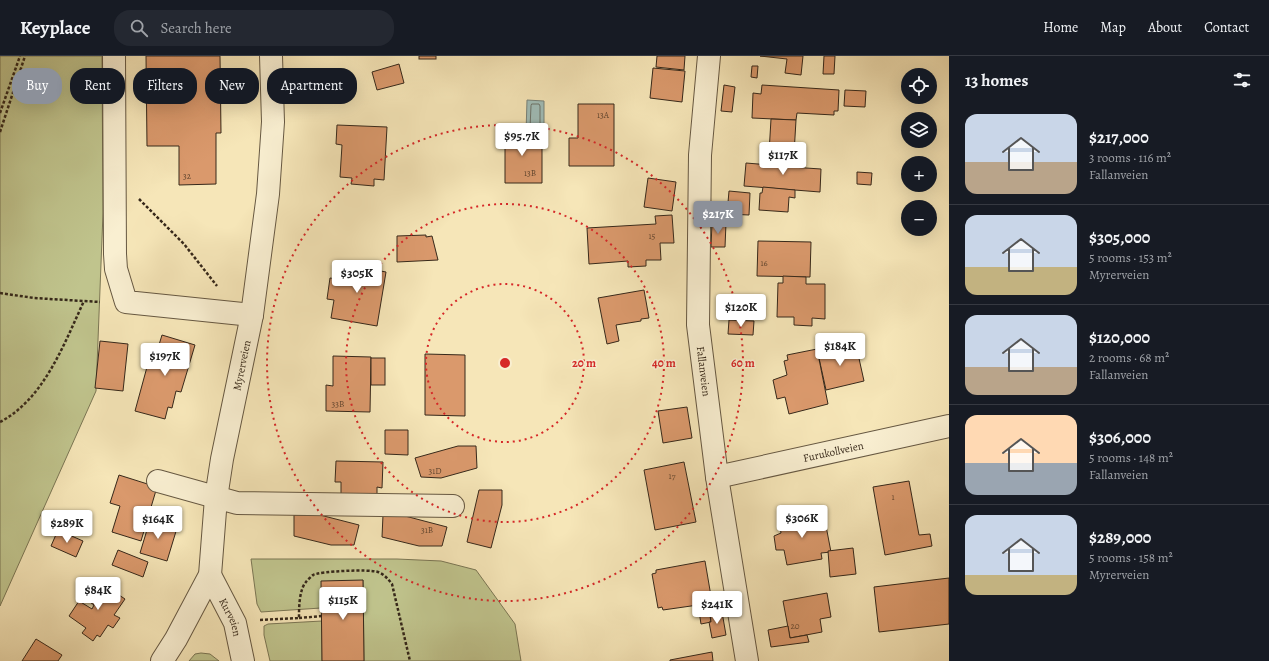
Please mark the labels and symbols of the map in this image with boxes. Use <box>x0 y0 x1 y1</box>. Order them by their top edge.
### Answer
house number: 13A <box>597 109 610 121</box>
pin: $95.7K <box>489 123 555 157</box>
pin: $117K <box>755 142 811 176</box>
house number: 13B <box>524 167 536 179</box>
house number: 32 <box>183 170 192 182</box>
pin: $217K <box>690 201 746 235</box>
house number: 15 <box>649 230 656 242</box>
house number: 16 <box>760 257 768 269</box>
pin: $305K <box>329 260 385 294</box>
pin: $120K <box>713 294 769 328</box>
pin: $184K <box>812 333 868 367</box>
street label: Myrerveien <box>229 339 255 392</box>
pin: $197K <box>137 343 193 377</box>
street label: Fallanveien <box>693 345 714 397</box>
text: 20 m <box>572 355 596 371</box>
text: 40 m <box>652 355 676 371</box>
text: 60 m <box>731 355 755 371</box>
centre of rings <box>498 356 512 370</box>
house number: 33B <box>332 398 344 410</box>
street label: Furukollveien <box>802 438 865 466</box>
house number: 31D <box>428 465 442 477</box>
house number: 17 <box>669 470 676 482</box>
house number: 1 <box>891 491 895 503</box>
pin: $306K <box>774 505 830 539</box>
pin: $164K <box>130 506 186 540</box>
pin: $289K <box>39 510 95 544</box>
house number: 31B <box>421 524 433 536</box>
pin: $84K <box>74 577 122 611</box>
pin: $115K <box>315 587 371 621</box>
pin: $241K <box>689 591 745 625</box>
street label: Kurveien <box>215 595 245 638</box>
house number: 20 <box>790 620 800 632</box>

